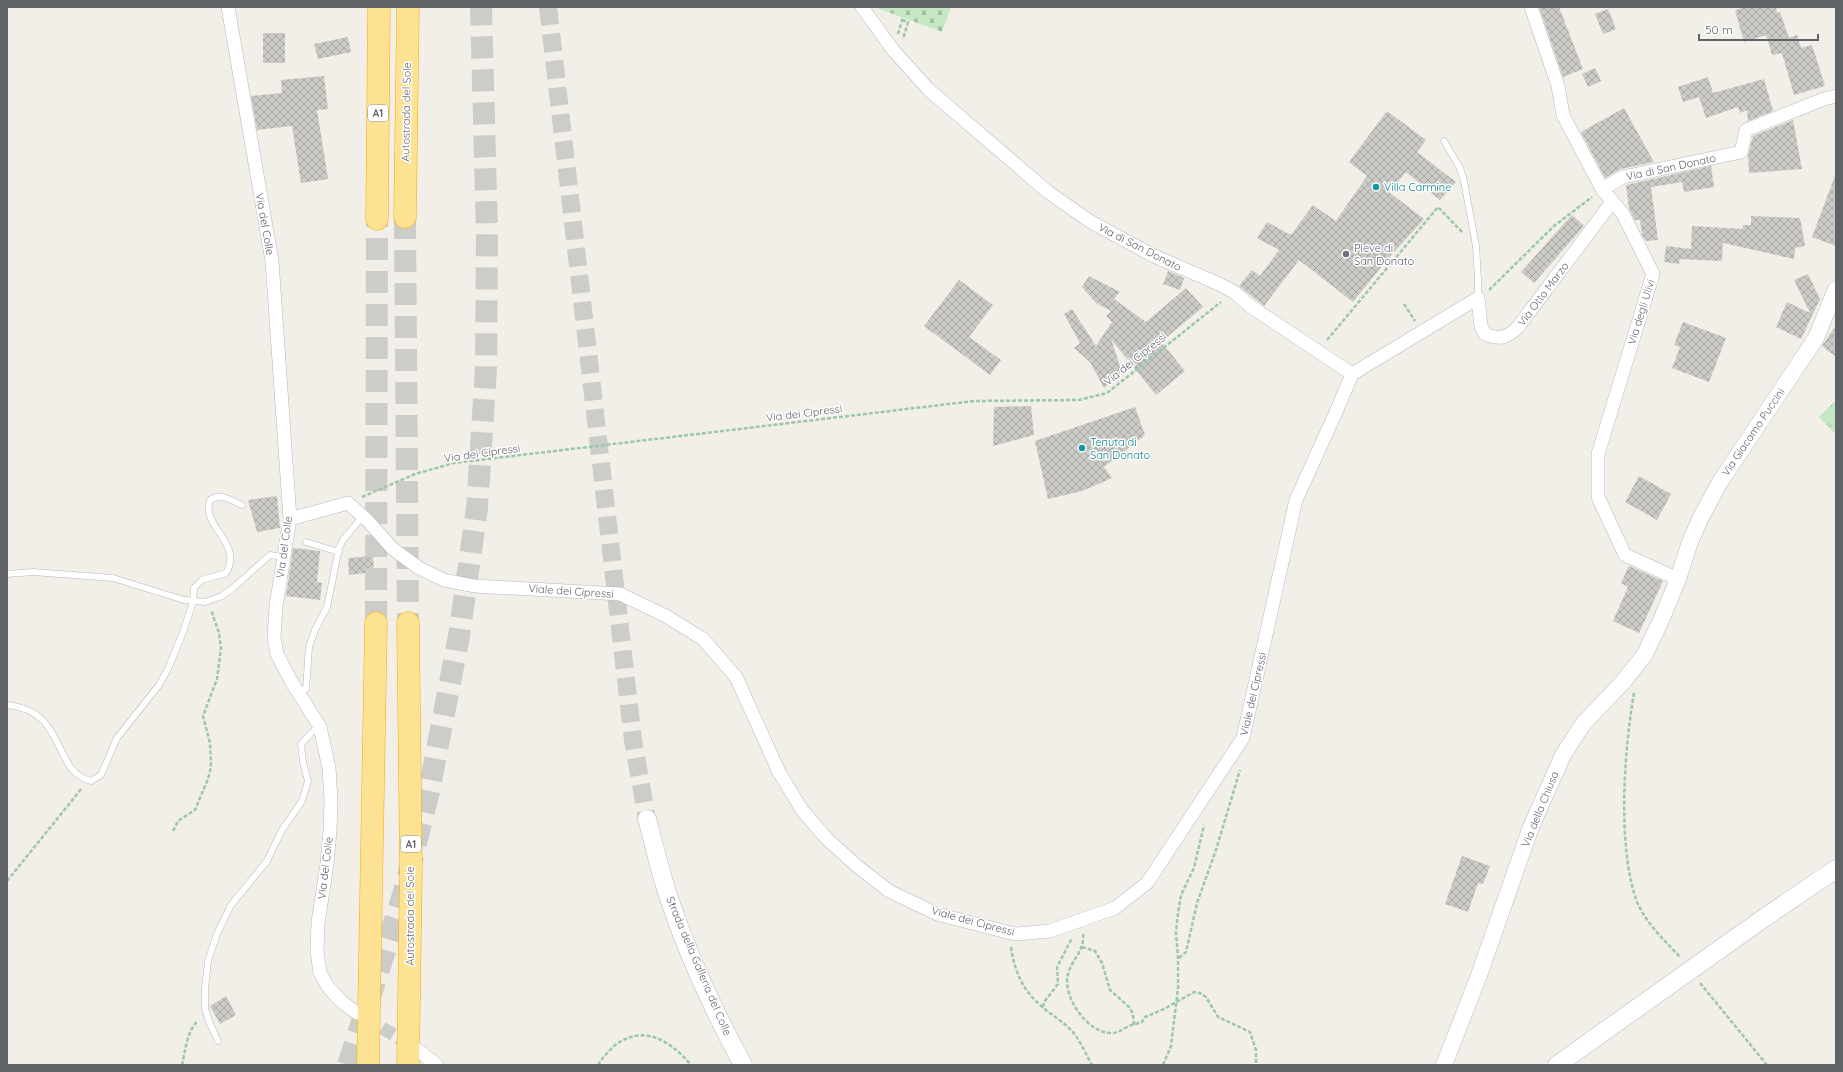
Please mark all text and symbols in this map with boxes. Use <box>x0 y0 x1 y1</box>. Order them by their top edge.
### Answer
scale bar <box>1699 16 1818 42</box>
text: 50 m <box>1705 22 1733 37</box>
street label: Autostrada del Sole <box>398 62 414 162</box>
road number: A1 <box>368 105 388 121</box>
street label: Via di San Donato <box>1625 151 1718 183</box>
place label: Villa Carmine <box>1384 180 1451 194</box>
marker: Villa Carmine <box>1371 182 1381 192</box>
street label: Via del Colle <box>253 192 277 256</box>
street label: Via di San Donato <box>1096 220 1184 274</box>
place label: Pieve di San Donato <box>1354 241 1415 268</box>
marker: Pieve di San Donato <box>1341 249 1351 259</box>
street label: Via Otto Marzo <box>1514 259 1572 329</box>
street label: Via degli Ulivi <box>1624 278 1658 346</box>
street label: Via dei Cipressi <box>1101 329 1169 389</box>
street label: Via Giacomo Puccini <box>1718 385 1788 479</box>
street label: Via dei Cipressi <box>765 401 843 425</box>
place label: Tenuta di San Donato <box>1090 435 1151 462</box>
street label: Via dei Cipressi <box>443 441 521 465</box>
marker: Tenuta di San Donato <box>1077 443 1087 453</box>
street label: Via del Colle <box>273 515 295 579</box>
street label: Viale dei Cipressi <box>528 581 614 601</box>
street label: Viale dei Cipressi <box>1237 651 1269 737</box>
street label: Via della Chiusa <box>1518 769 1562 849</box>
street label: Via del Colle <box>314 836 336 900</box>
road number: A1 <box>401 836 421 852</box>
street label: Autostrada del Sole <box>403 866 417 966</box>
street label: Strada della Galleria del Colle <box>663 894 735 1038</box>
street label: Viale dei Cipressi <box>930 903 1016 939</box>

